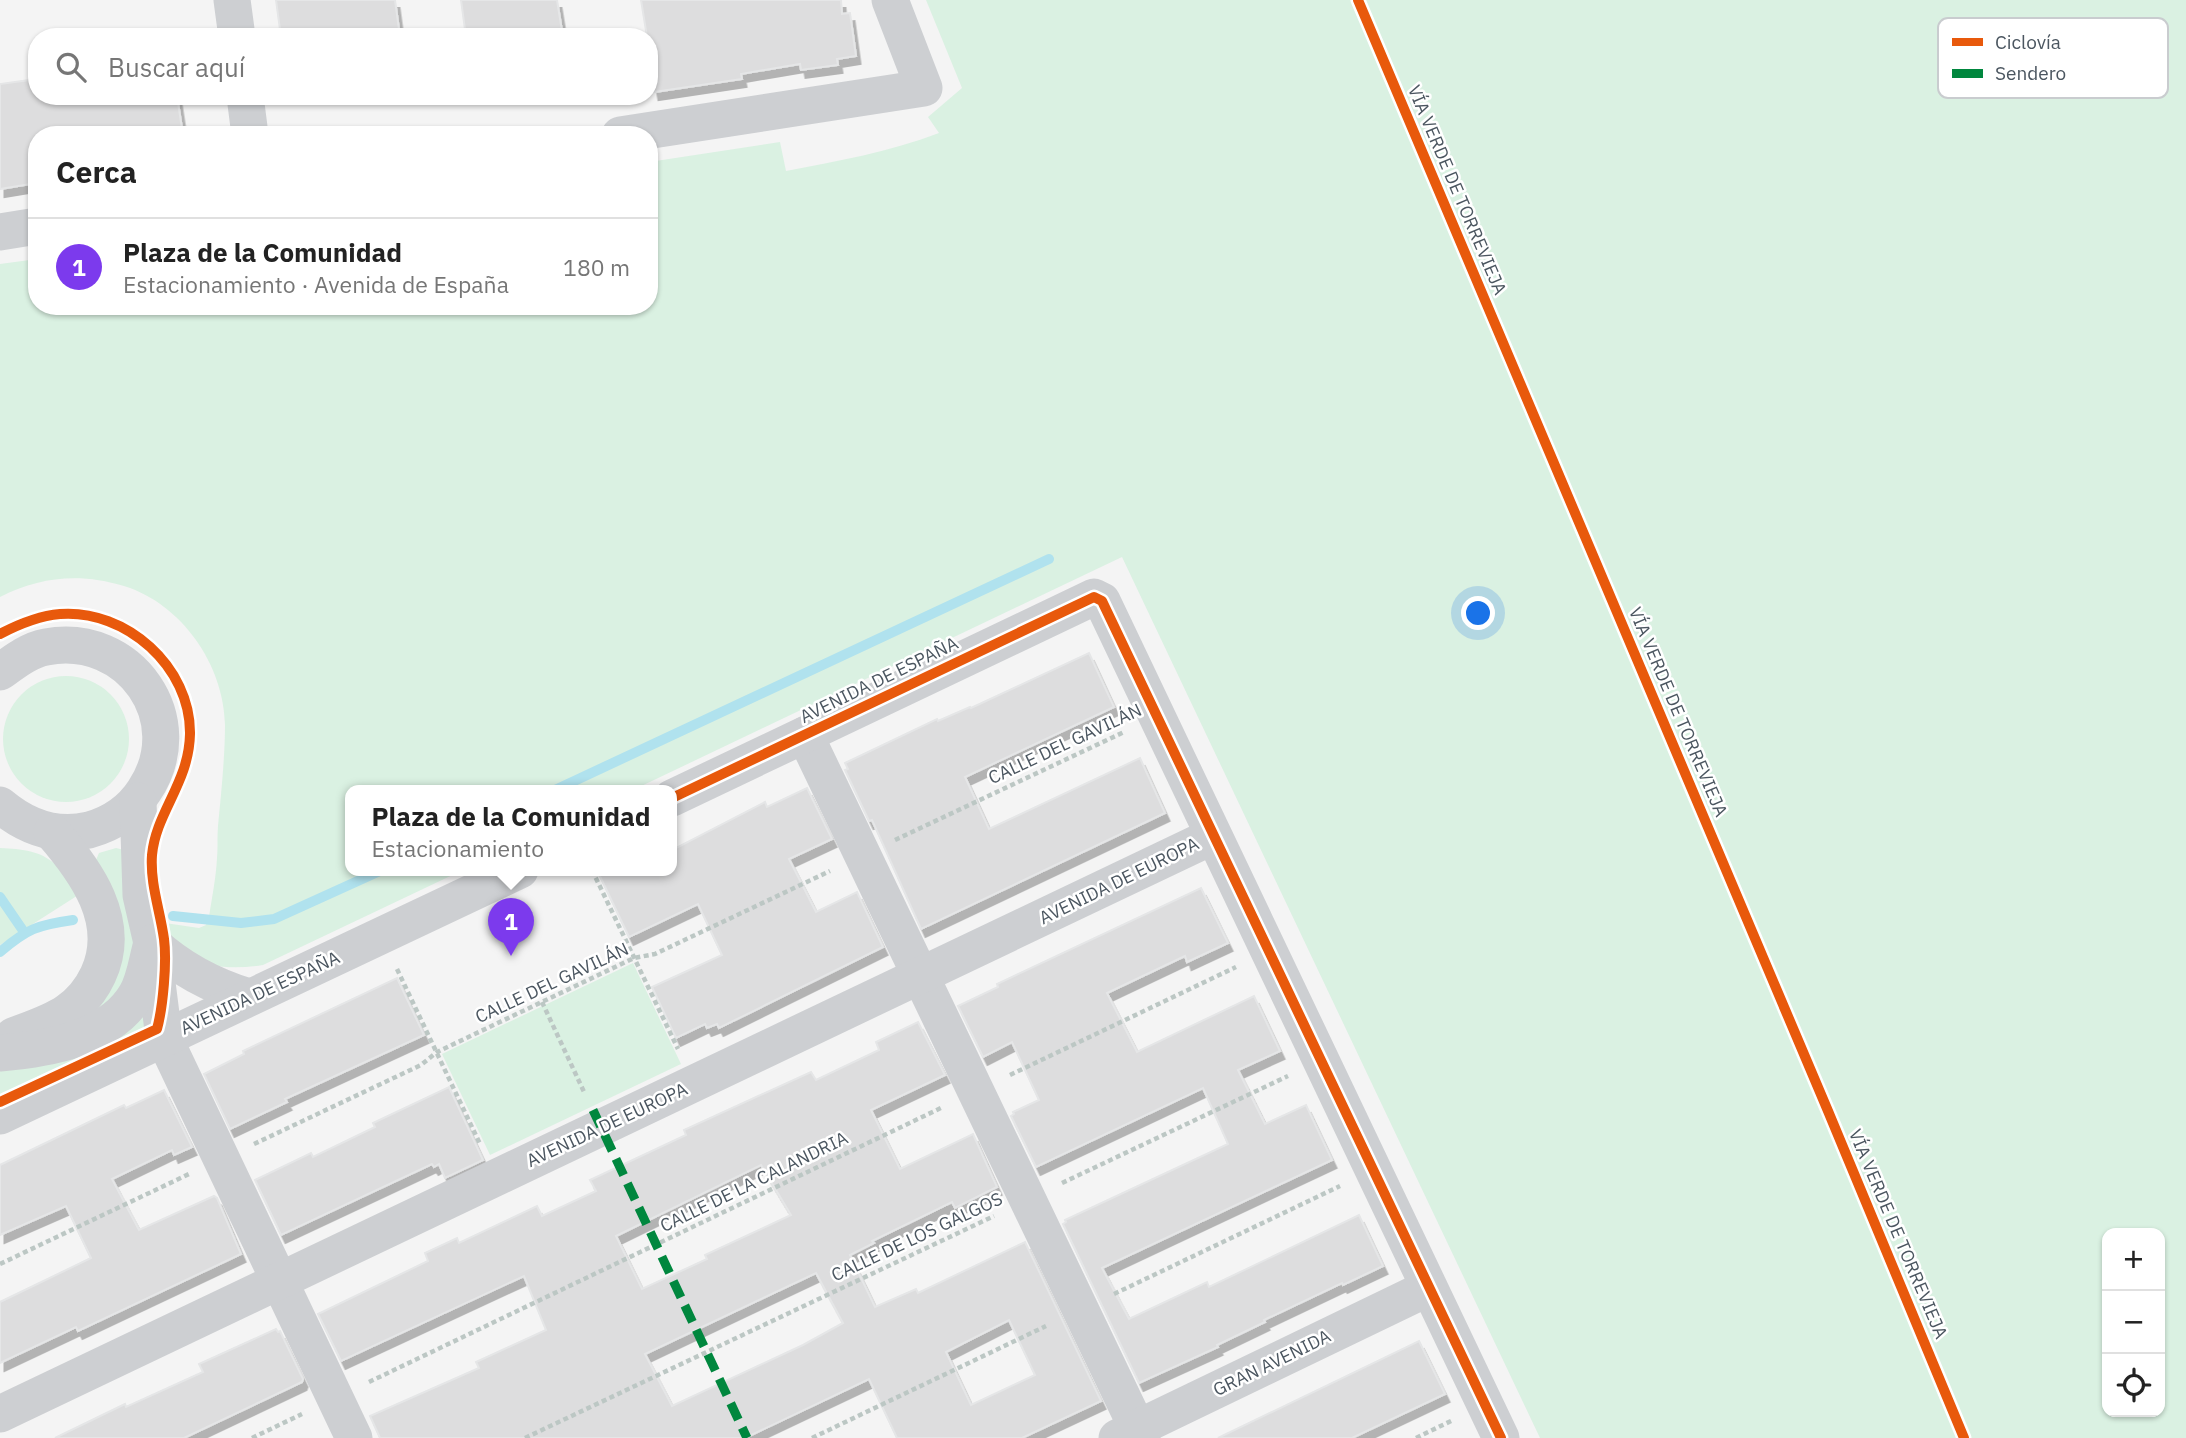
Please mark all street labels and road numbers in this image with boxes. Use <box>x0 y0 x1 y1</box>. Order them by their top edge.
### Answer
street label: VÍA VERDE DE TORREVIEJA <box>1403 81 1512 299</box>
street label: VÍA VERDE DE TORREVIEJA <box>1624 603 1733 821</box>
street label: AVENIDA DE ESPAÑA <box>796 631 962 728</box>
street label: CALLE DEL GAVILÁN <box>985 698 1145 789</box>
street label: AVENIDA DE EUROPA <box>1035 832 1203 929</box>
street label: CALLE DEL GAVILÁN <box>472 937 632 1028</box>
street label: AVENIDA DE ESPAÑA <box>176 945 344 1040</box>
street label: AVENIDA DE EUROPA <box>523 1077 691 1172</box>
street label: VÍA VERDE DE TORREVIEJA <box>1844 1125 1953 1343</box>
street label: CALLE DE LA CALANDRIA <box>656 1126 852 1237</box>
street label: CALLE DE LOS GALGOS <box>827 1187 1006 1286</box>
street label: GRAN AVENIDA <box>1209 1324 1335 1401</box>

